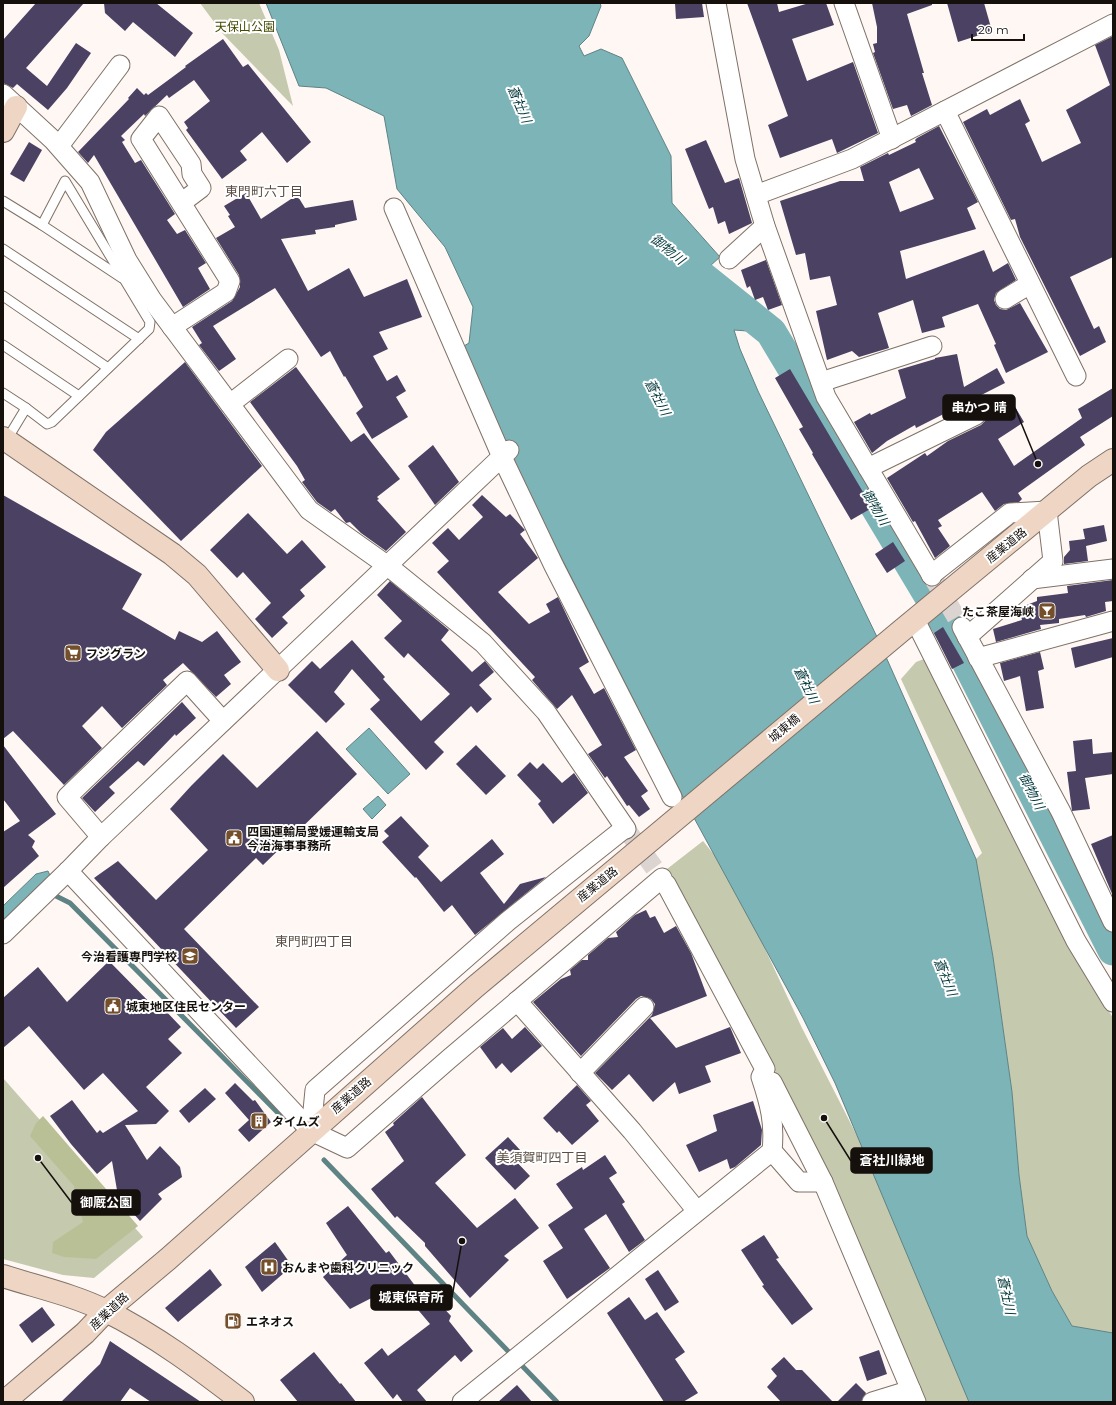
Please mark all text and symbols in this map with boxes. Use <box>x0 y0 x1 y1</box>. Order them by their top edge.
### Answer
scale bar <box>972 16 1024 42</box>
park label: 天保山公園 <box>215 19 275 34</box>
text: 20 m <box>978 22 1009 37</box>
water label: 蒼社川 <box>505 83 536 127</box>
district label: 東門町六丁目 <box>225 183 303 199</box>
water label: 御物川 <box>648 231 690 269</box>
water label: 蒼社川 <box>642 376 675 420</box>
callout: 串かつ 晴 <box>943 395 1015 420</box>
text: 串かつ 晴 <box>951 399 1007 415</box>
water label: 御物川 <box>859 486 894 530</box>
street label: 産業道路 <box>983 524 1029 566</box>
bar icon: たこ茶屋海峡 <box>1037 601 1057 621</box>
place label: たこ茶屋海峡 <box>962 604 1034 619</box>
supermarket icon: フジグラン <box>63 643 83 663</box>
place label: フジグラン <box>86 646 146 661</box>
water label: 蒼社川 <box>791 664 824 708</box>
street label: 城東橋 <box>765 711 803 745</box>
water label: 御物川 <box>1016 770 1049 814</box>
place label: 四国運輸局愛媛運輸支局 今治海事事務所 <box>247 824 379 853</box>
public building icon: 四国運輸局愛媛運輸支局 今治海事事務所 <box>224 828 244 848</box>
street label: 産業道路 <box>574 863 620 905</box>
district label: 東門町四丁目 <box>275 933 353 949</box>
school or university icon: 今治看護専門学校 <box>180 946 200 966</box>
place label: 今治看護専門学校 <box>81 949 177 964</box>
water label: 蒼社川 <box>931 956 961 1000</box>
public building icon: 城東地区住民センター <box>103 996 123 1016</box>
place label: 城東地区住民センター <box>126 999 246 1014</box>
street label: 産業道路 <box>328 1074 374 1116</box>
building icon: タイムズ <box>249 1111 269 1131</box>
place label: タイムズ <box>272 1114 320 1129</box>
callout: 蒼社川緑地 <box>851 1148 932 1173</box>
district label: 美須賀町四丁目 <box>496 1149 588 1165</box>
text: 蒼社川緑地 <box>859 1152 925 1168</box>
callout: 御厩公園 <box>72 1190 140 1215</box>
text: 御厩公園 <box>80 1194 132 1210</box>
hospital icon: おんまや歯科クリニック <box>259 1257 279 1277</box>
place label: おんまや歯科クリニック <box>282 1260 414 1275</box>
water label: 蒼社川 <box>995 1274 1019 1318</box>
callout: 城東保育所 <box>371 1285 452 1310</box>
street label: 産業道路 <box>86 1289 132 1333</box>
text: 城東保育所 <box>378 1289 444 1305</box>
fuel station icon: エネオス <box>223 1311 243 1331</box>
place label: エネオス <box>246 1314 294 1329</box>

